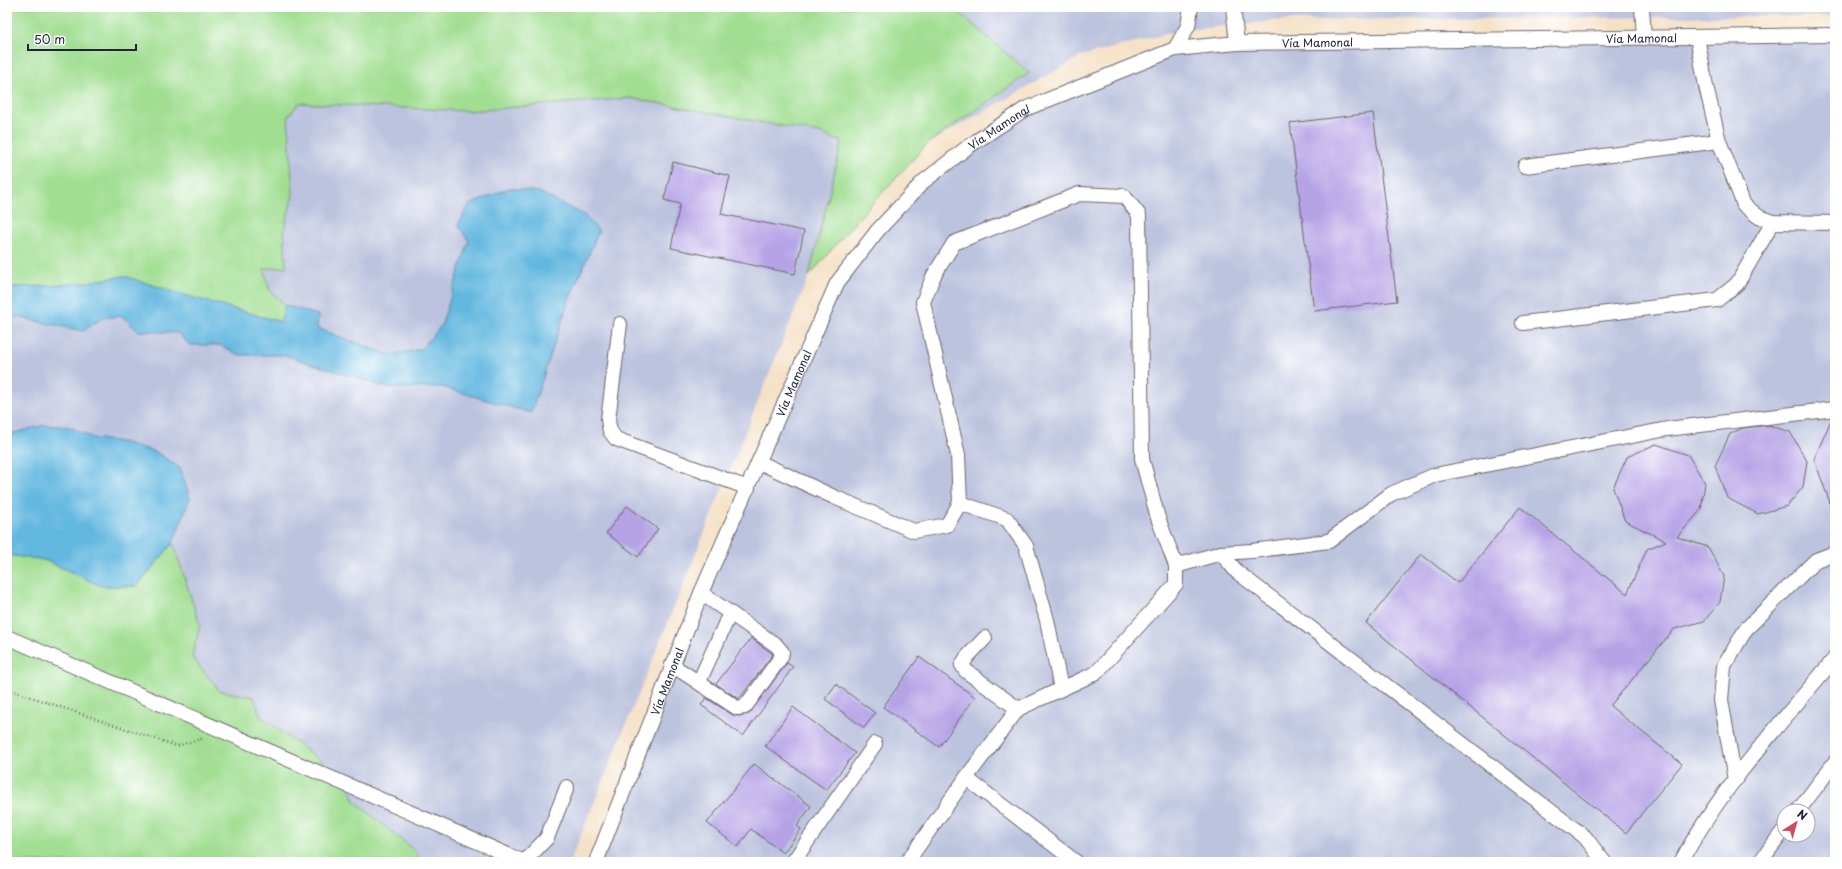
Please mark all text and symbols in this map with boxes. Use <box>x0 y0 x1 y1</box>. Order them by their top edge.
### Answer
scale bar <box>28 26 136 52</box>
street label: Vía Mamonal <box>1606 29 1677 47</box>
text: 50 m <box>34 30 65 48</box>
street label: Vía Mamonal <box>1282 33 1353 51</box>
street label: Vía Mamonal <box>964 100 1032 153</box>
street label: Vía Mamonal <box>771 347 815 419</box>
street label: Vía Mamonal <box>646 645 687 717</box>
north arrow <box>1776 803 1816 843</box>
text: N <box>1794 805 1811 824</box>

